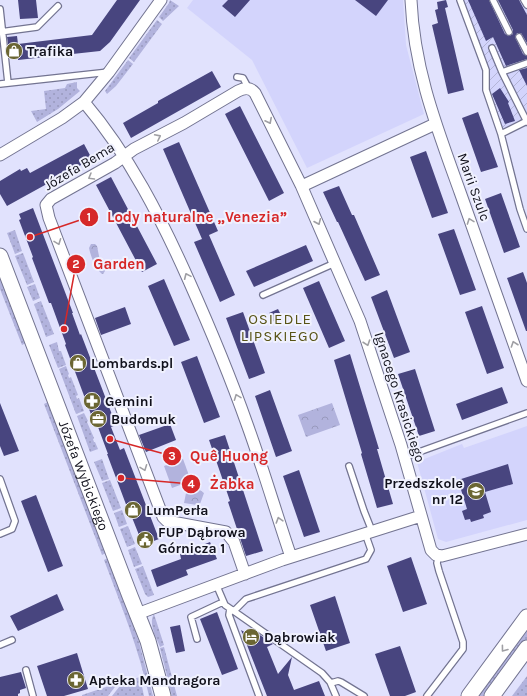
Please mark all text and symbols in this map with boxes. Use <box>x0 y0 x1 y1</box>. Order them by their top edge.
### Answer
shop icon: Trafika <box>4 41 24 61</box>
place label: Trafika <box>27 43 73 60</box>
one-way arrow <box>264 117 272 124</box>
one-way arrow <box>153 134 161 142</box>
street label: Józefa Bema <box>41 139 118 194</box>
street label: Marii Szulc <box>453 151 494 223</box>
one-way arrow <box>88 172 95 179</box>
callout: Lody naturalne „Venezia” <box>79 203 295 230</box>
text: Lody naturalne „Venezia” <box>107 208 287 226</box>
text: 1 <box>87 210 91 224</box>
one-way arrow <box>467 218 475 225</box>
one-way arrow <box>313 219 321 226</box>
one-way arrow <box>54 238 62 245</box>
callout: Garden <box>66 250 153 277</box>
text: Garden <box>93 255 145 273</box>
text: 2 <box>72 257 80 271</box>
one-way arrow <box>184 273 192 281</box>
district label: OSIEDLE LIPSKIEGO <box>241 310 319 345</box>
street label: Ignacego Krasickiego <box>370 330 429 465</box>
one-way arrow <box>362 339 371 346</box>
one-way arrow <box>510 340 519 347</box>
shop icon: Lombards.pl <box>68 353 88 373</box>
place label: Lombards.pl <box>91 355 173 372</box>
pharmacy icon: Gemini <box>82 391 102 411</box>
place label: Gemini <box>105 393 153 410</box>
one-way arrow <box>233 393 241 400</box>
office icon: Budomuk <box>88 409 108 429</box>
place label: Budomuk <box>111 411 176 428</box>
street label: Józefa Wybickiego <box>55 418 112 533</box>
callout: Quê Huong <box>162 442 276 469</box>
text: Quê Huong <box>190 447 268 465</box>
text: 3 <box>168 449 176 463</box>
one-way arrow <box>139 464 147 471</box>
callout: Żabka <box>181 471 262 498</box>
text: Żabka <box>209 474 255 493</box>
place label: Przedszkole nr 12 <box>384 475 463 508</box>
text: 4 <box>187 477 195 491</box>
school or university icon: Przedszkole nr 12 <box>466 481 486 501</box>
shop icon: LumPerła <box>123 500 143 520</box>
place label: LumPerła <box>146 502 208 519</box>
one-way arrow <box>275 516 284 523</box>
place label: FUP Dąbrowa Górnicza 1 <box>158 524 246 557</box>
public building icon: FUP Dąbrowa Górnicza 1 <box>135 530 155 550</box>
hotel icon: Dąbrowiak <box>241 627 261 647</box>
place label: Dąbrowiak <box>264 629 336 646</box>
one-way arrow <box>502 644 509 651</box>
pharmacy icon: Apteka Mandragora <box>66 670 86 690</box>
place label: Apteka Mandragora <box>89 672 220 689</box>

